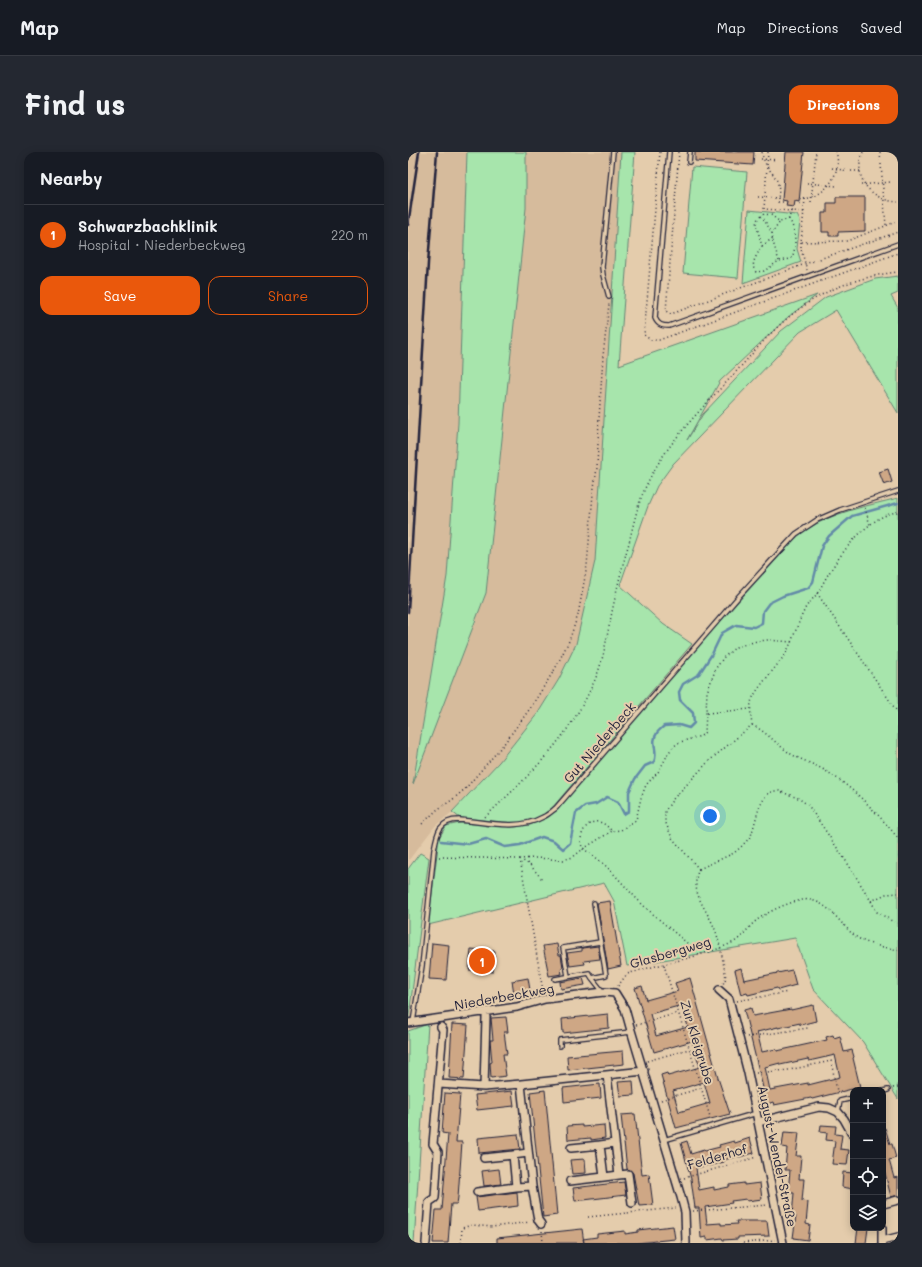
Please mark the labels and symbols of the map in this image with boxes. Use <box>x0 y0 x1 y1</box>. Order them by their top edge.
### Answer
street label: Gut Niederbeck <box>559 698 639 786</box>
your location <box>700 806 720 826</box>
street label: Glasbergweg <box>628 932 712 972</box>
pin: 1 <box>469 946 495 976</box>
street label: Niederbeckweg <box>453 979 555 1013</box>
street label: Zur Kleigrube <box>677 998 719 1086</box>
street label: August-Wendel-Straße <box>755 1084 801 1228</box>
street label: Felderhof <box>685 1139 750 1173</box>

